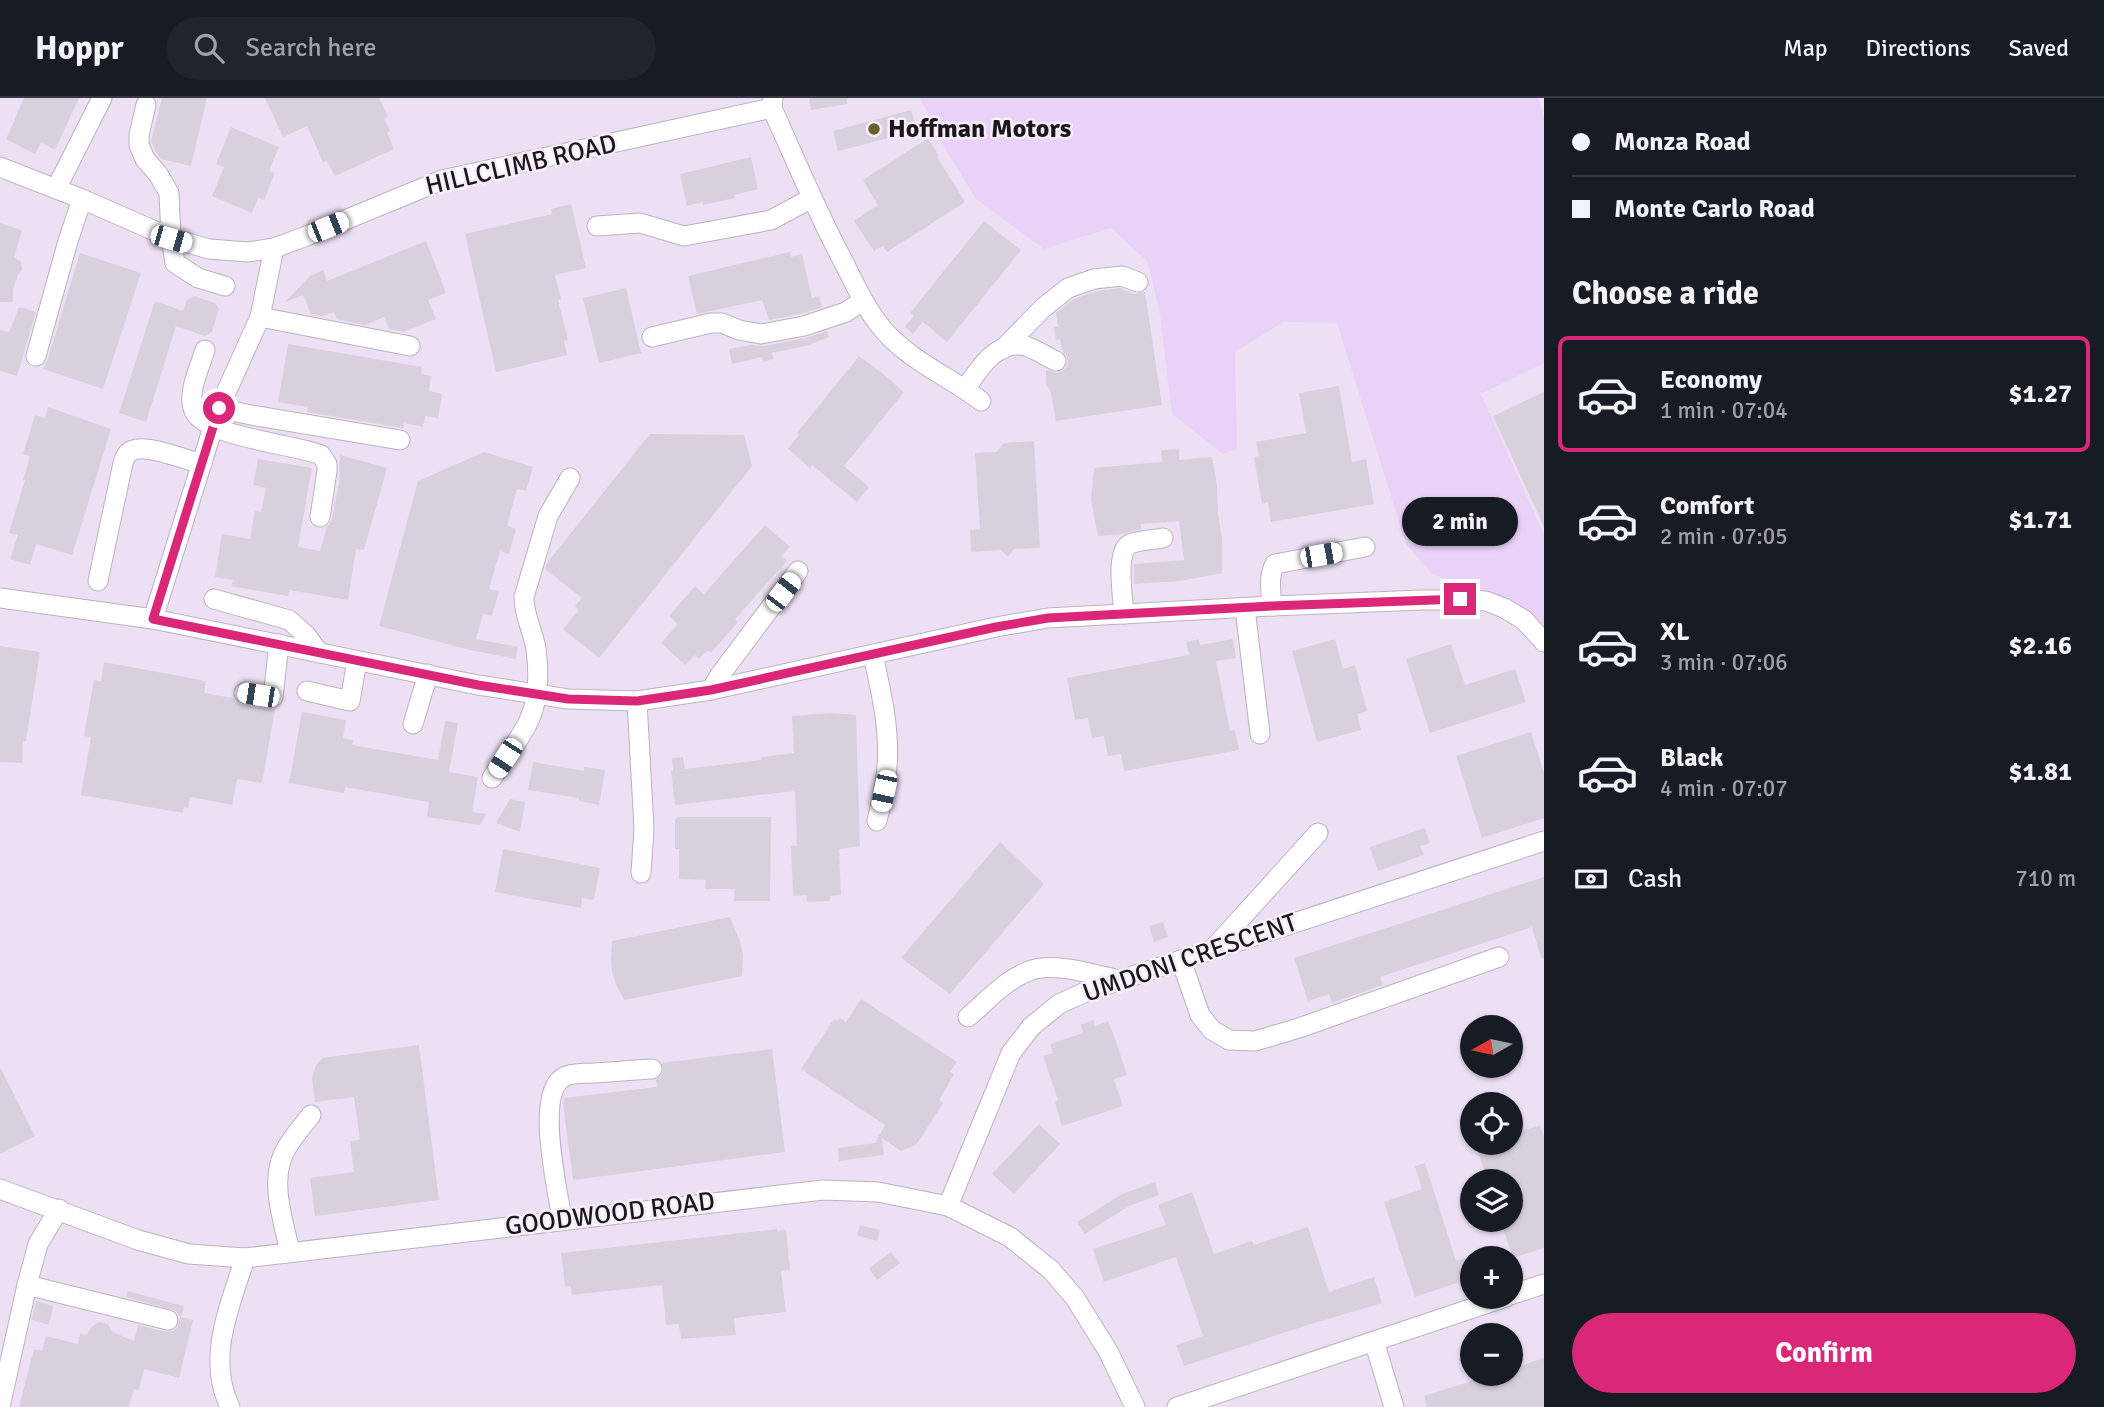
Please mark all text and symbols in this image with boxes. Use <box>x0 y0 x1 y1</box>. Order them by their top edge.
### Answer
search box <box>166 17 656 80</box>
text: Hoppr <box>35 28 124 69</box>
icon: search <box>190 29 228 67</box>
text: Search here <box>246 32 377 64</box>
text: Map <box>1783 33 1828 63</box>
text: Directions <box>1866 33 1971 63</box>
text: Saved <box>2009 33 2069 63</box>
place label: Hoffman Motors <box>888 113 1071 145</box>
marker: Hoffman Motors <box>866 121 882 137</box>
text: Monza Road <box>1614 126 1751 158</box>
street label: HILLCLIMB ROAD <box>422 127 620 203</box>
text: Monte Carlo Road <box>1614 193 1815 225</box>
car <box>305 209 352 245</box>
car <box>148 223 195 255</box>
text: Choose a ride <box>1572 274 1759 313</box>
icon: car <box>1576 363 1639 426</box>
text: Economy <box>1660 364 1762 396</box>
text: $1.27 <box>2008 378 2072 410</box>
route start <box>203 392 235 424</box>
text: 1 min · 07:04 <box>1660 396 1788 425</box>
icon: car <box>1576 489 1639 552</box>
text: Comfort <box>1660 490 1754 522</box>
callout: 2 min <box>1402 498 1518 546</box>
text: $1.71 <box>2008 504 2072 536</box>
text: 2 min <box>1432 507 1488 536</box>
text: 2 min · 07:05 <box>1660 522 1788 551</box>
car <box>1299 541 1344 569</box>
car <box>762 569 805 615</box>
route end <box>1444 583 1476 615</box>
icon: car <box>1576 615 1639 678</box>
text: XL <box>1660 616 1690 648</box>
text: $2.16 <box>2008 630 2072 662</box>
text: 3 min · 07:06 <box>1660 648 1788 677</box>
car <box>236 681 281 709</box>
car <box>485 735 526 781</box>
icon: car <box>1576 741 1639 804</box>
text: Black <box>1660 742 1723 774</box>
text: $1.81 <box>2008 756 2072 788</box>
car <box>870 768 899 814</box>
text: 4 min · 07:07 <box>1660 774 1788 803</box>
icon: cash <box>1572 860 1610 898</box>
text: Cash <box>1628 863 1682 895</box>
text: 710 m <box>2015 864 2076 893</box>
street label: UMDONI CRESCENT <box>1079 906 1302 1010</box>
north arrow <box>1460 1015 1522 1078</box>
map controls <box>1460 1015 1523 1386</box>
button: locate <box>1460 1092 1523 1155</box>
button: layers <box>1460 1169 1523 1232</box>
street label: GOODWOOD ROAD <box>503 1185 717 1243</box>
button: + <box>1460 1246 1523 1309</box>
button: Confirm <box>1572 1313 2076 1393</box>
button: − <box>1460 1323 1523 1386</box>

